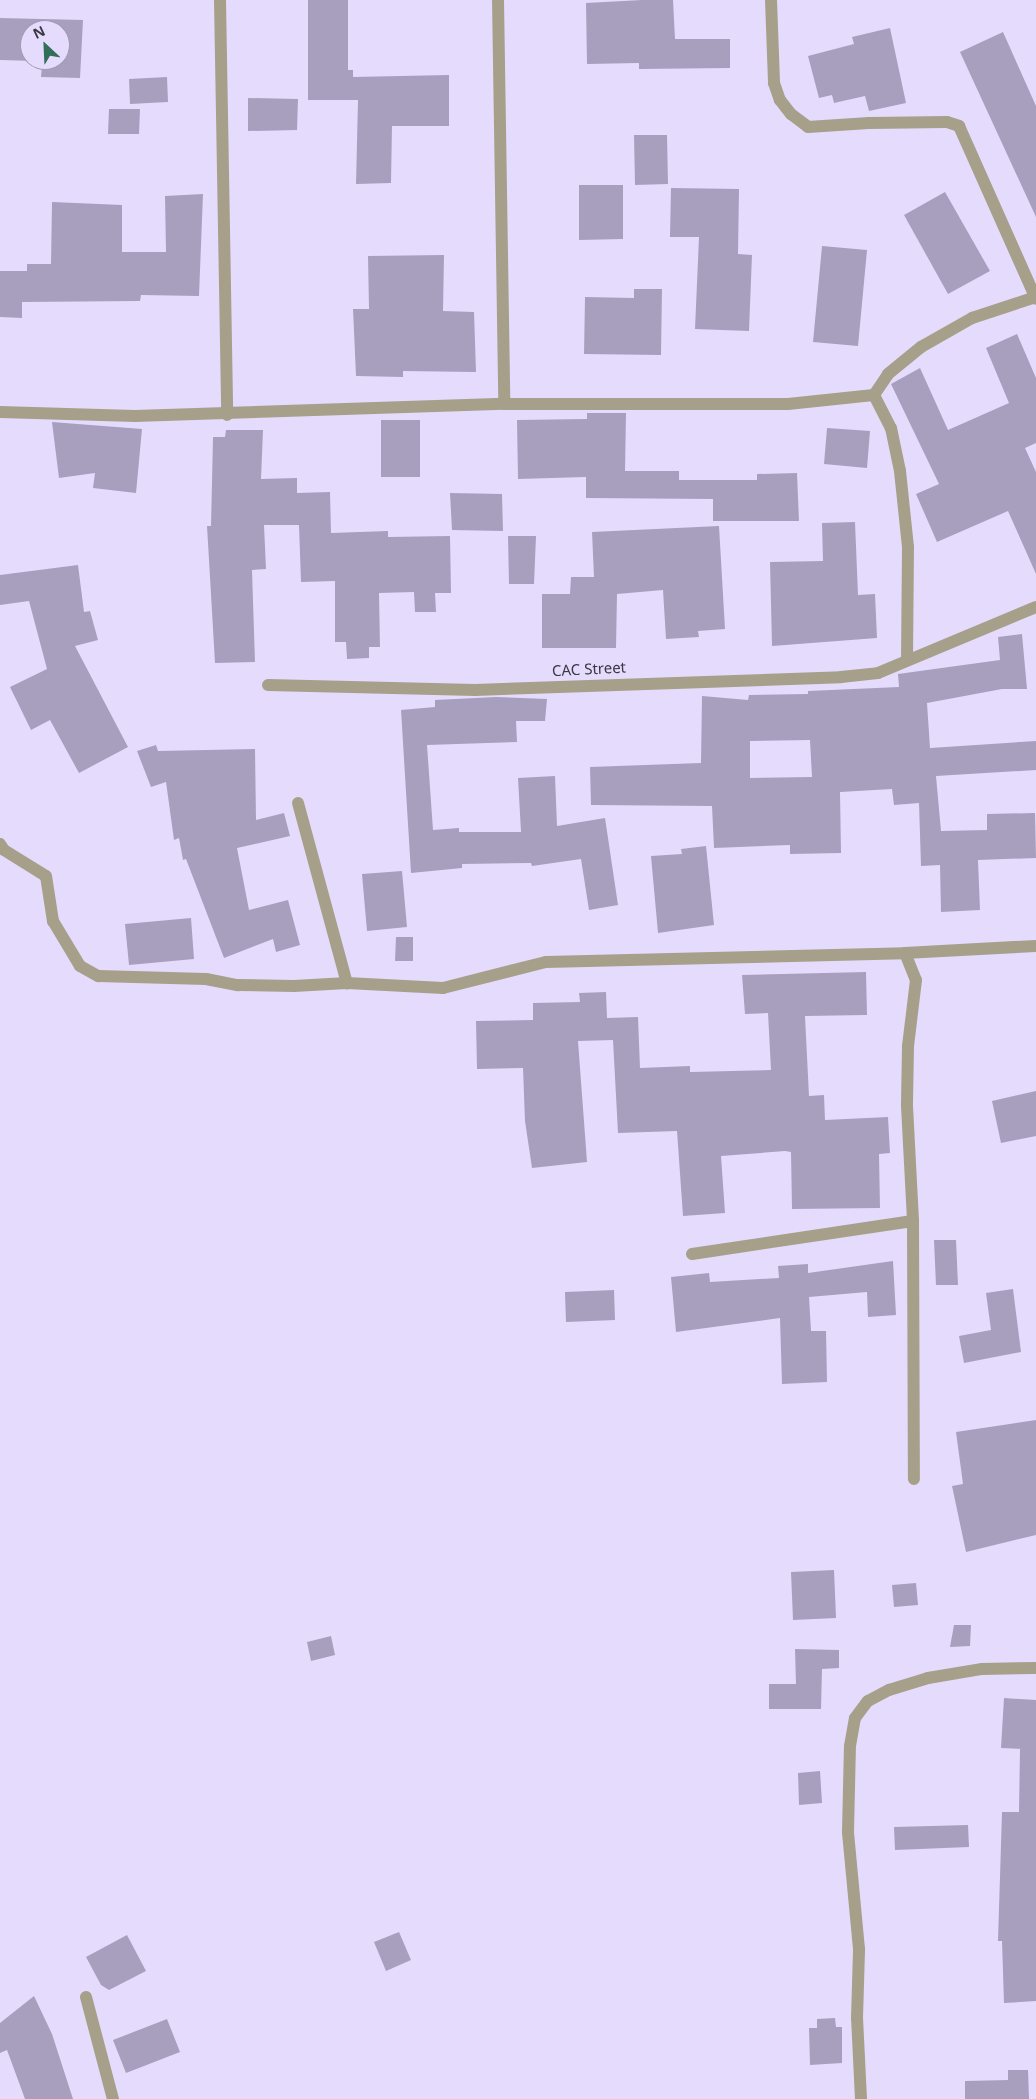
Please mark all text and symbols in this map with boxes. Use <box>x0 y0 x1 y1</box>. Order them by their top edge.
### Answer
north arrow <box>20 20 70 70</box>
text: N <box>30 21 48 43</box>
street label: CAC Street <box>552 658 626 680</box>

